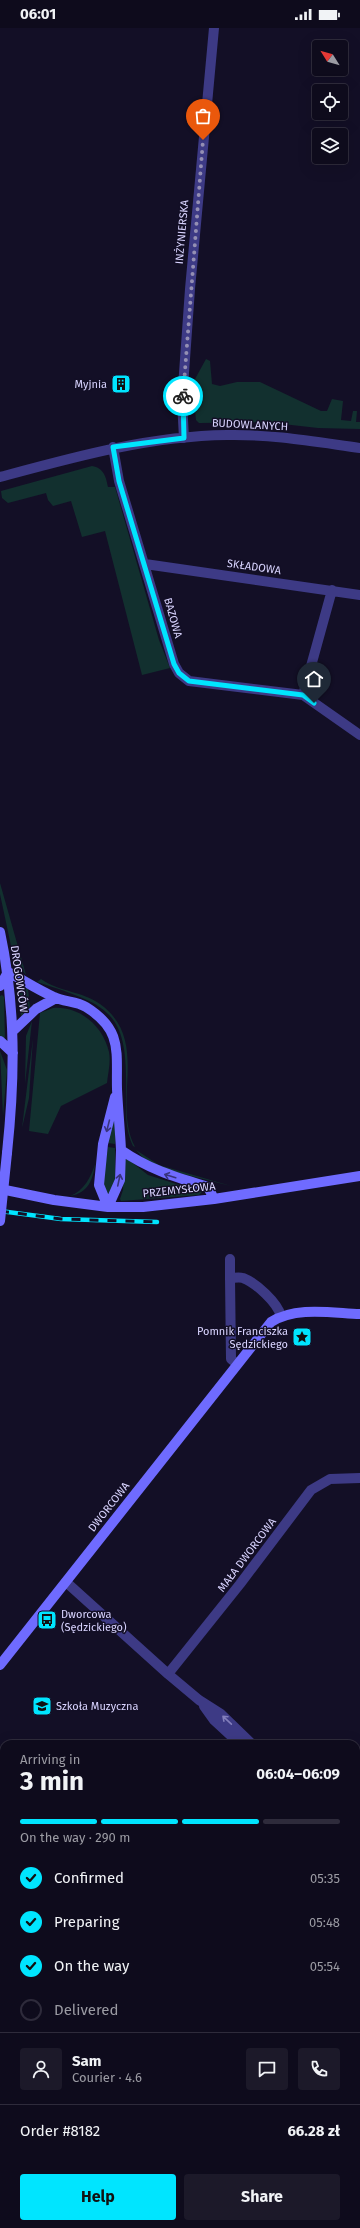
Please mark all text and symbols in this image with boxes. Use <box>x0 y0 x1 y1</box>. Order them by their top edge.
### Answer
text: 06:01 <box>20 5 56 23</box>
north arrow <box>312 40 348 76</box>
map controls <box>312 40 348 164</box>
button: locate <box>312 84 348 120</box>
pin <box>186 99 220 140</box>
icon: bag <box>192 105 214 127</box>
button: layers <box>312 128 348 164</box>
street label: INŻYNIERSKA <box>172 199 191 265</box>
building icon: Myjnia <box>110 373 132 395</box>
courier <box>163 376 203 416</box>
place label: Myjnia <box>74 378 107 391</box>
icon: bike <box>172 385 194 407</box>
street label: BUDOWLANYCH <box>212 417 288 433</box>
street label: SKŁADOWA <box>226 557 283 577</box>
street label: BAZOWA <box>161 596 185 640</box>
pin <box>297 662 331 703</box>
icon: home <box>303 668 325 690</box>
street label: DROGOWCÓW <box>8 945 31 1013</box>
one-way arrow <box>103 1119 111 1132</box>
one-way arrow <box>164 1172 177 1179</box>
one-way arrow <box>115 1173 123 1186</box>
street label: PRZEMYSŁOWA <box>142 1180 217 1200</box>
place label: Pomnik Franciszka Sędzickiego <box>197 1325 288 1351</box>
place icon: Pomnik Franciszka Sędzickiego <box>291 1326 313 1348</box>
street label: DWORCOWA <box>86 1479 133 1534</box>
street label: MAŁA DWORCOWA <box>215 1515 279 1594</box>
place label: Dworcowa (Sędzickiego) <box>61 1608 127 1634</box>
bus stop icon: Dworcowa (Sędzickiego) <box>36 1609 58 1631</box>
school or university icon: Szkoła Muzyczna <box>31 1695 53 1717</box>
place label: Szkoła Muzyczna <box>56 1700 139 1713</box>
one-way arrow <box>222 1716 232 1725</box>
text: Arriving in <box>20 1752 80 1767</box>
text: 06:04–06:09 <box>256 1765 340 1783</box>
text: 3 min <box>20 1766 84 1797</box>
text: On the way · 290 m <box>20 1830 130 1845</box>
icon: check <box>20 1867 42 1889</box>
text: Confirmed <box>54 1869 124 1887</box>
text: 05:35 <box>310 1871 340 1886</box>
icon: check <box>20 1911 42 1933</box>
text: Preparing <box>54 1913 119 1931</box>
text: 05:48 <box>309 1915 340 1930</box>
icon: check <box>20 1955 42 1977</box>
text: On the way <box>54 1957 129 1975</box>
text: 05:54 <box>310 1959 340 1974</box>
text: Delivered <box>54 2001 118 2019</box>
button: person <box>20 2048 62 2090</box>
button: chat <box>246 2048 288 2090</box>
button: phone <box>298 2048 340 2090</box>
text: Sam <box>72 2052 101 2070</box>
text: Courier · 4.6 <box>72 2070 142 2085</box>
text: Order #8182 <box>20 2122 100 2140</box>
text: 66.28 zł <box>287 2122 340 2140</box>
button: Help <box>20 2174 176 2220</box>
button: Share <box>184 2174 340 2220</box>

